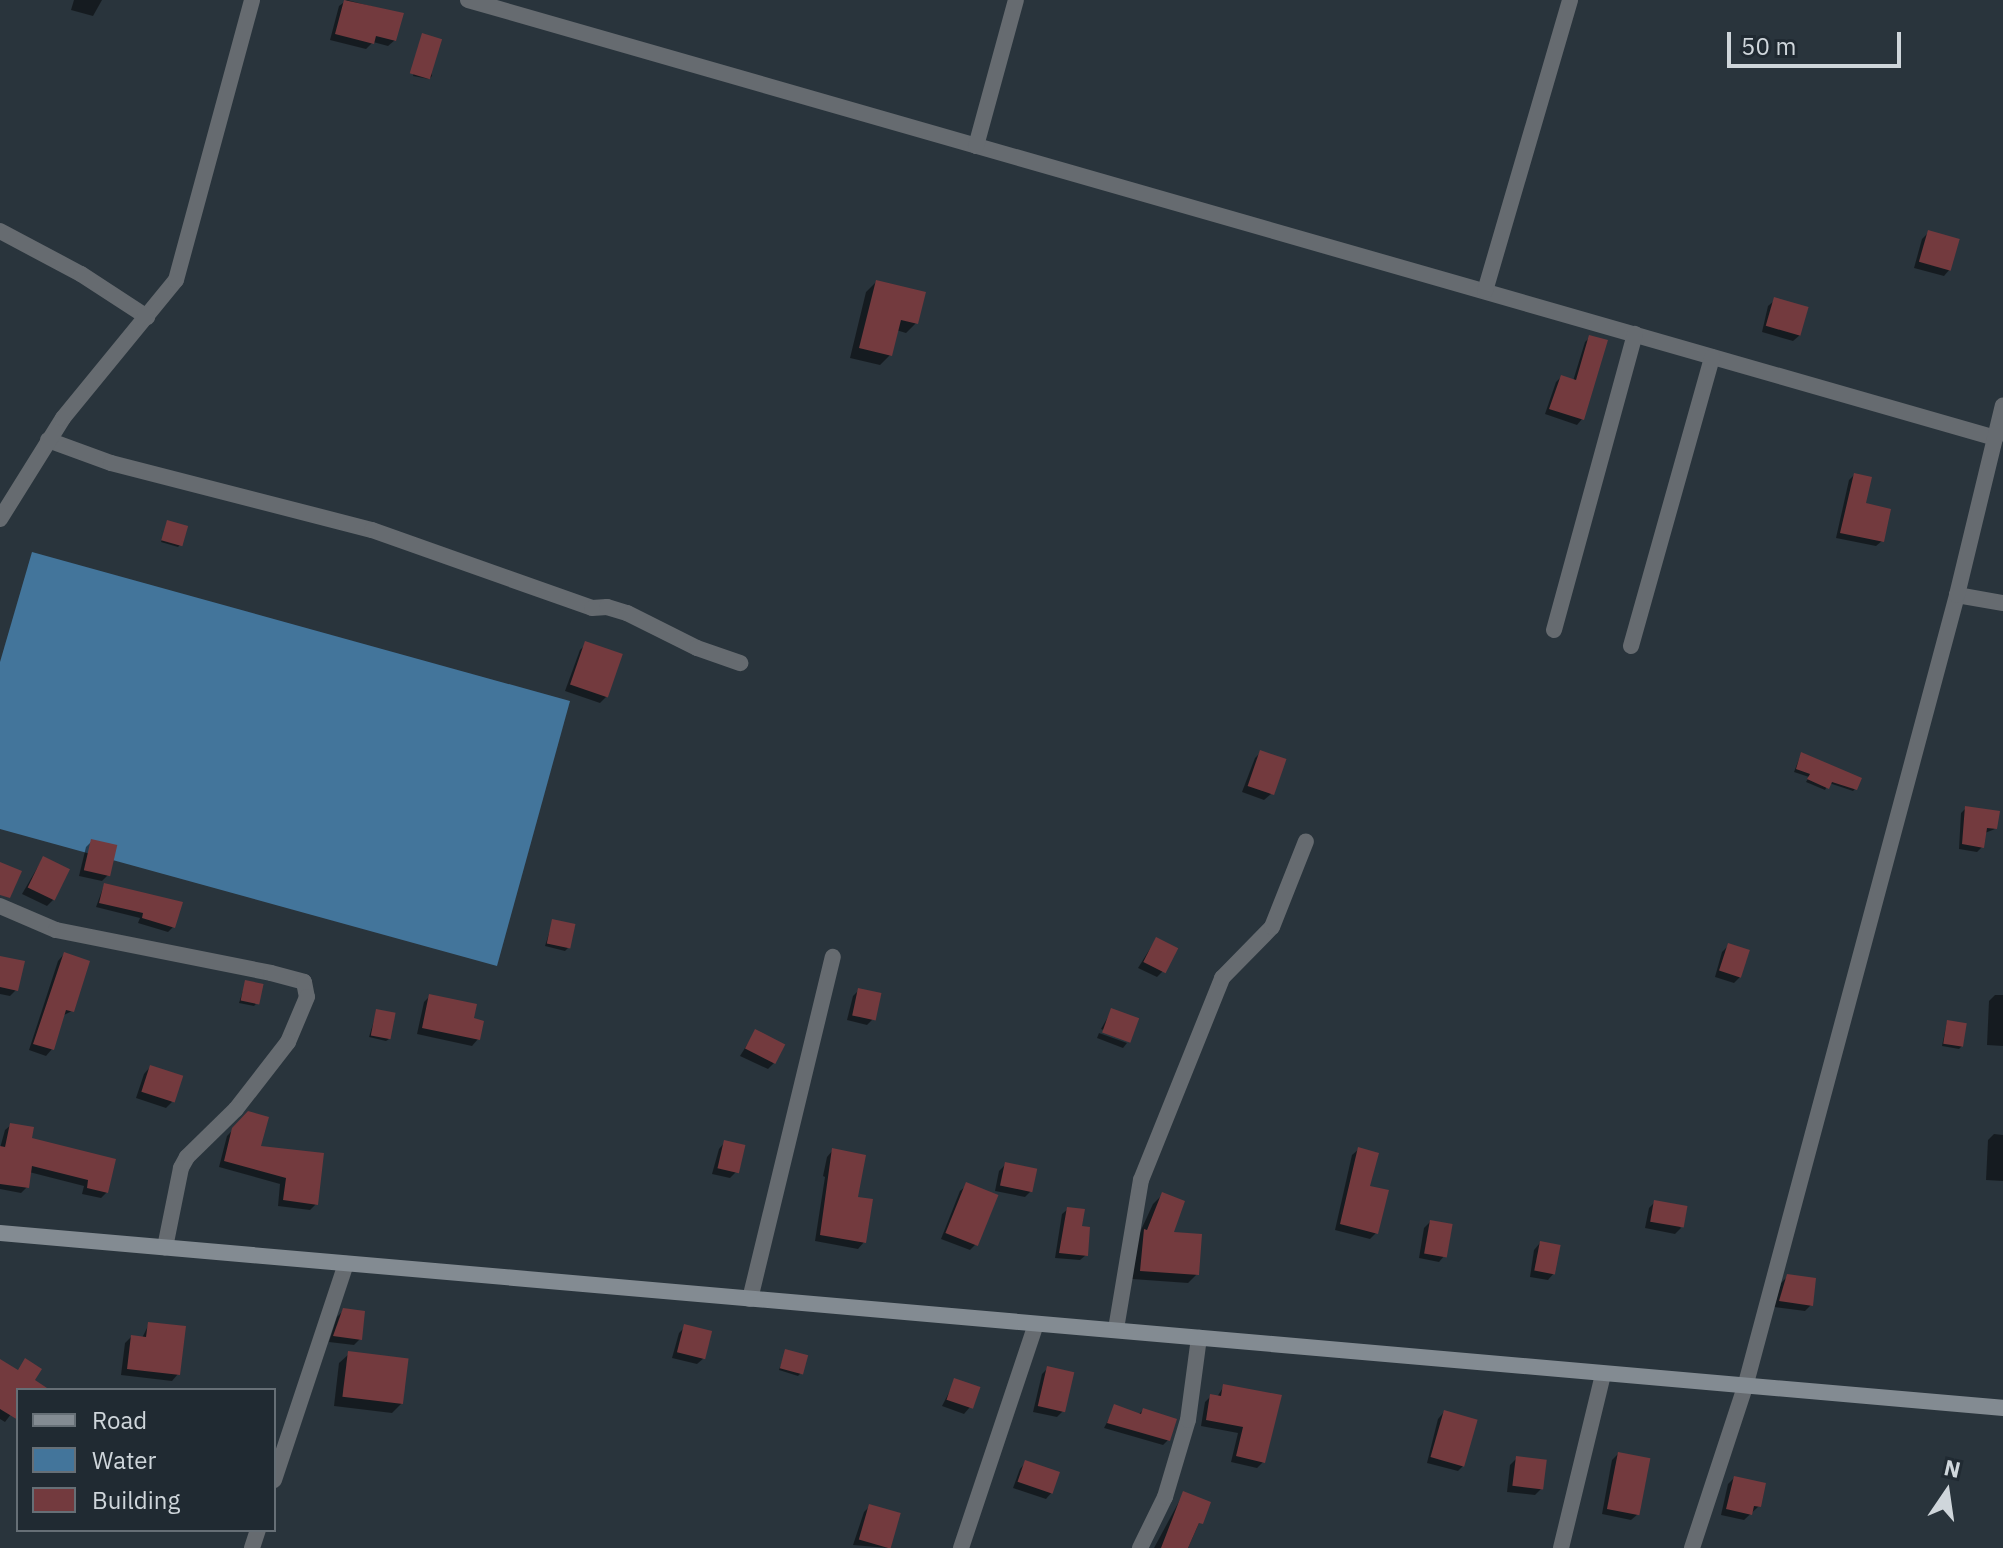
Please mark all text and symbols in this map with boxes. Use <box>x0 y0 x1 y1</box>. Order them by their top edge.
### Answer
scale bar <box>1731 16 1905 66</box>
text: 50 m <box>1741 30 1796 62</box>
legend <box>16 1388 276 1532</box>
text: Road <box>92 1404 147 1436</box>
text: Water <box>92 1444 156 1476</box>
north arrow <box>1907 1452 1987 1532</box>
text: N <box>1941 1452 1964 1484</box>
text: Building <box>92 1484 180 1516</box>

